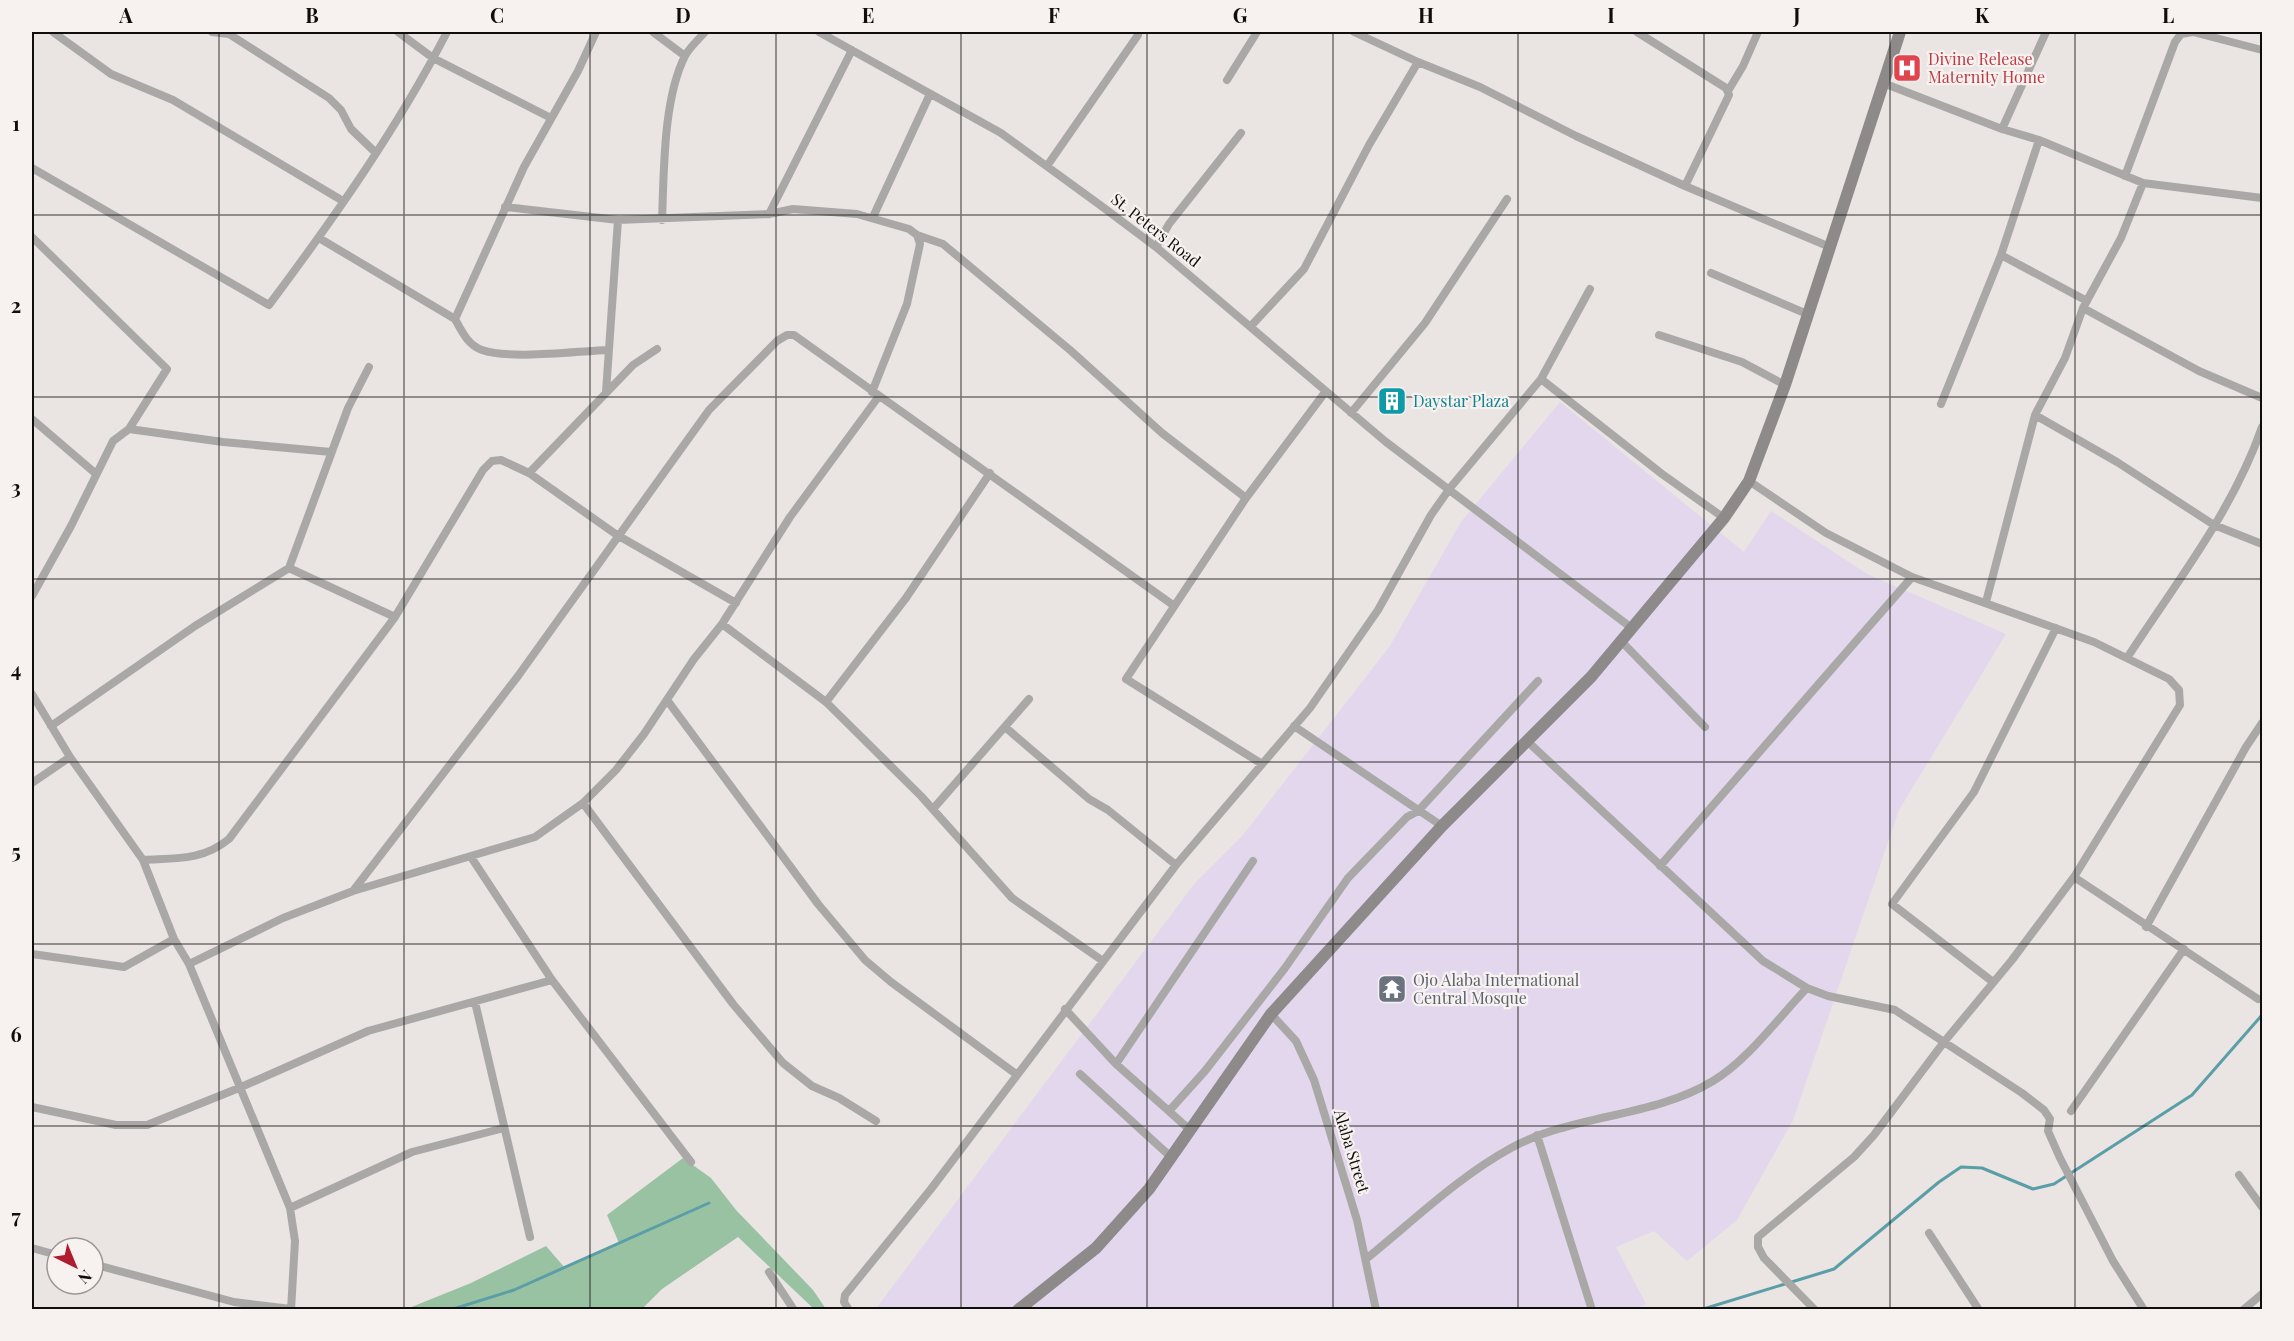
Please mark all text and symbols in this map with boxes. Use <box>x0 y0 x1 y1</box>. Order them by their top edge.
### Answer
text: A <box>118 1 133 28</box>
text: B <box>305 1 319 28</box>
text: C <box>490 1 504 28</box>
text: D <box>675 1 691 28</box>
text: E <box>862 1 874 28</box>
text: F <box>1048 1 1060 28</box>
text: G <box>1233 1 1248 28</box>
text: H <box>1418 1 1434 28</box>
text: I <box>1607 1 1615 28</box>
text: J <box>1792 1 1801 28</box>
text: K <box>1975 1 1990 28</box>
text: L <box>2162 1 2174 28</box>
place label: Divine Release Maternity Home <box>1928 48 2045 87</box>
hospital icon: Divine Release Maternity Home <box>1891 52 1923 84</box>
text: 1 <box>12 109 20 136</box>
street label: St. Peters Road <box>1107 188 1205 271</box>
text: 2 <box>11 291 21 318</box>
building icon: Daystar Plaza <box>1376 385 1408 417</box>
place label: Daystar Plaza <box>1413 390 1509 411</box>
text: 3 <box>11 473 21 500</box>
text: 4 <box>11 655 21 682</box>
text: 5 <box>11 837 21 864</box>
place label: Ojo Alaba International Central Mosque <box>1413 969 1580 1008</box>
temple icon: Ojo Alaba International Central Mosque <box>1376 973 1408 1005</box>
text: 6 <box>10 1020 22 1047</box>
street label: Alaba Street <box>1330 1106 1375 1196</box>
text: 7 <box>11 1202 21 1229</box>
north arrow <box>45 1236 105 1296</box>
text: N <box>74 1266 97 1289</box>

